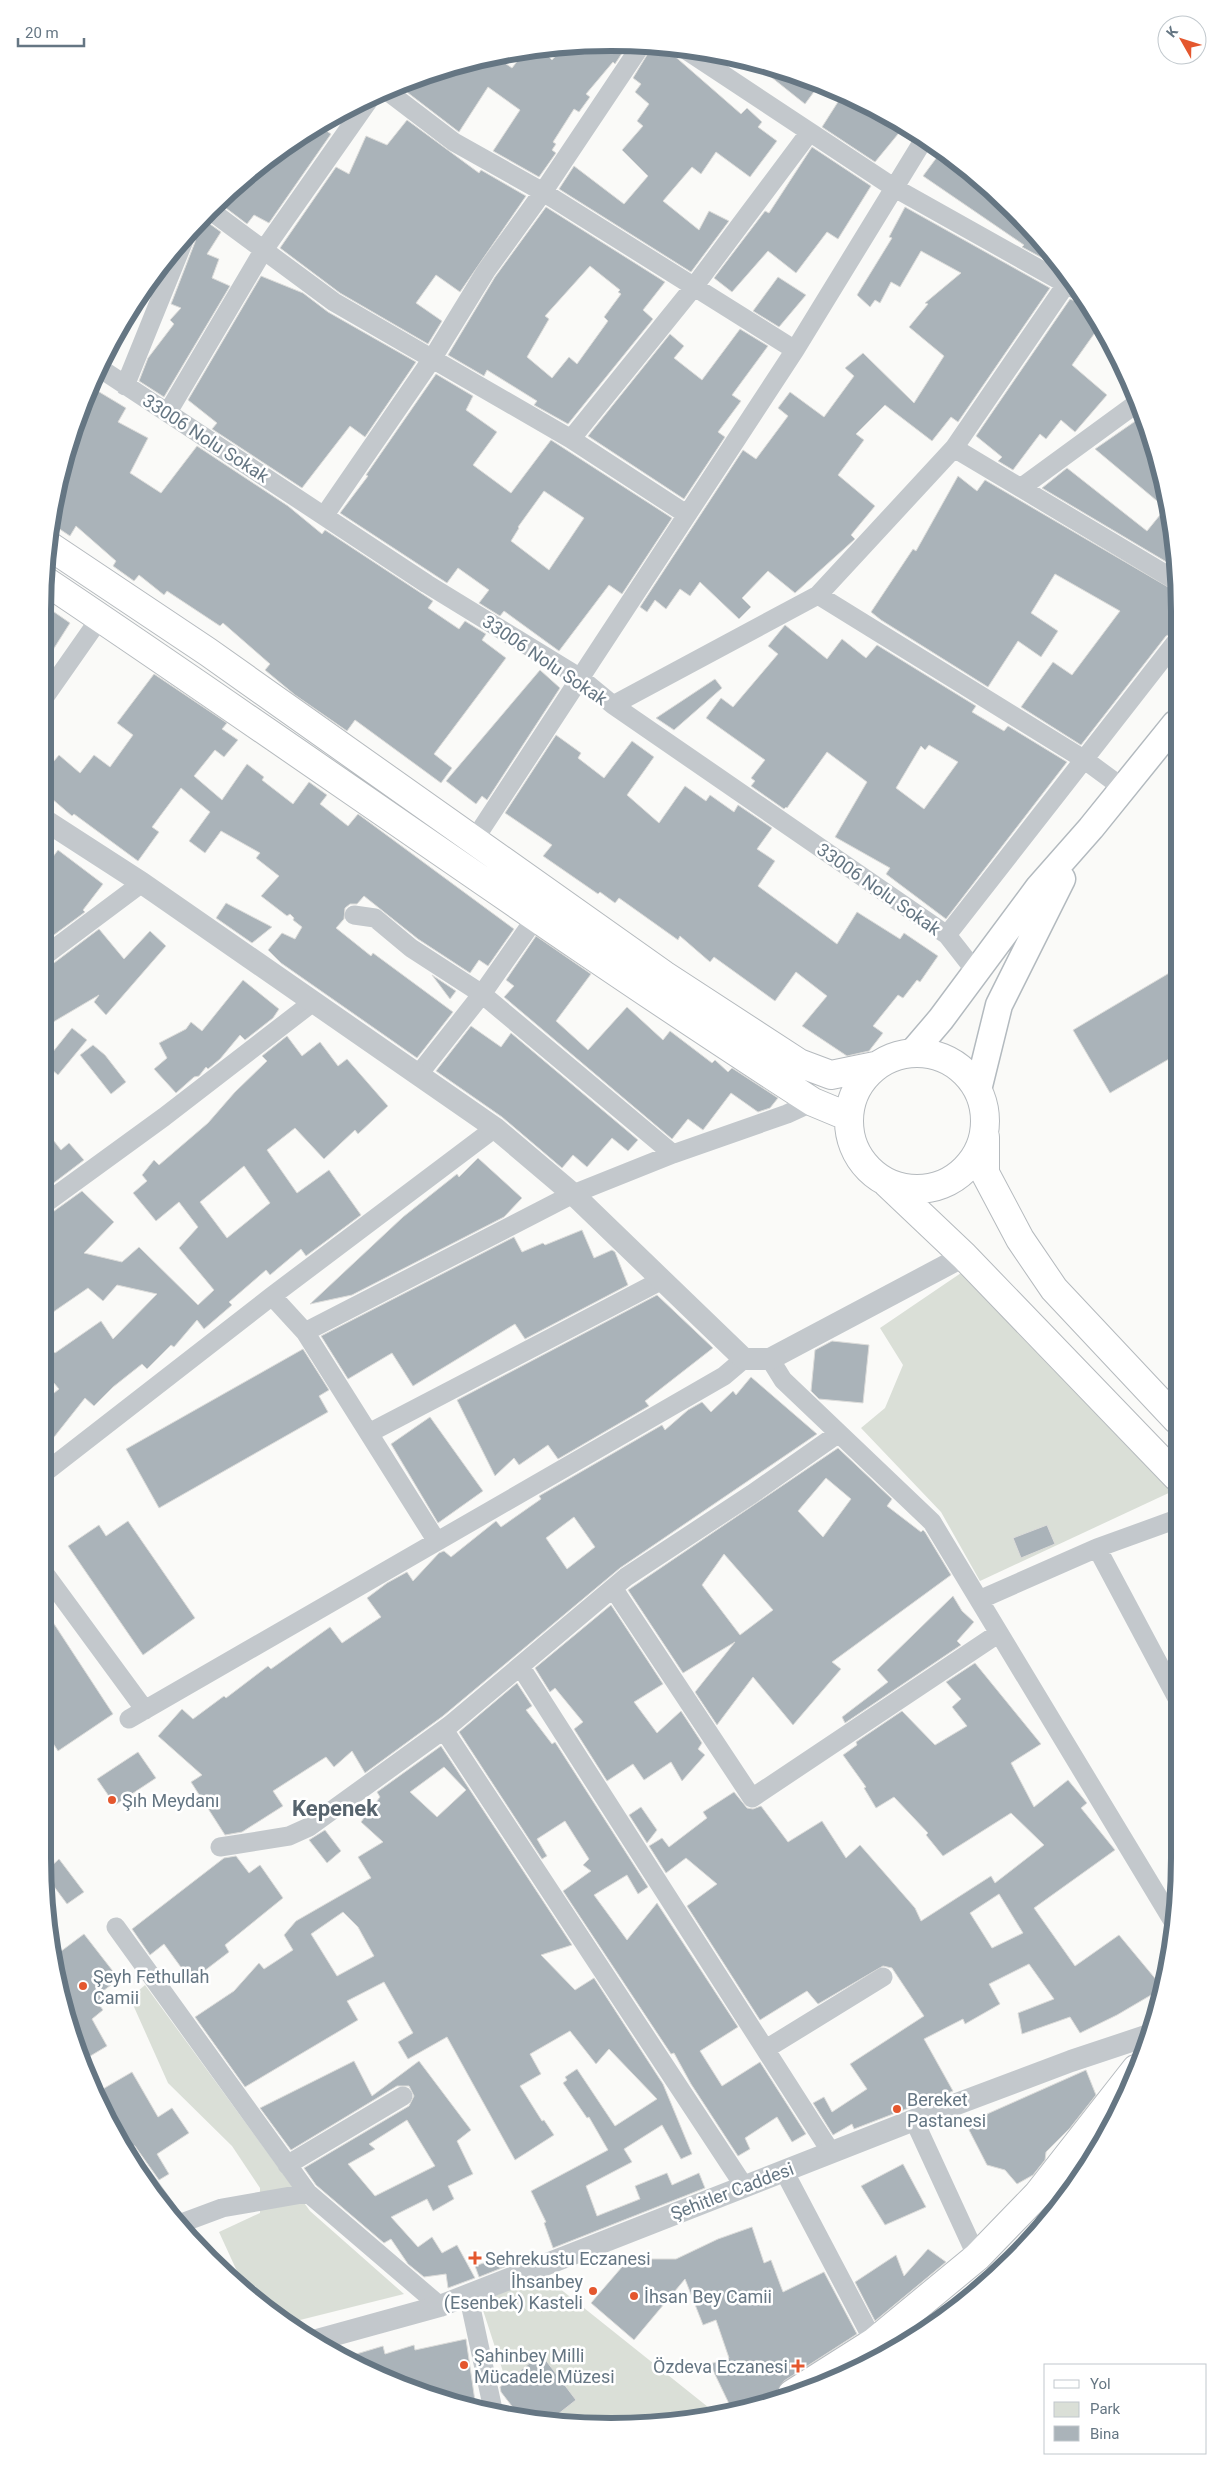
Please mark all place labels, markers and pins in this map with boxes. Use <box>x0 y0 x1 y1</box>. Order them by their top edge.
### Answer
place label: Şıh Meydanı <box>122 1790 219 1811</box>
marker: Şıh Meydanı <box>106 1794 118 1806</box>
place label: Şeyh Fethullah Camii <box>93 1966 210 2008</box>
marker: Şeyh Fethullah Camii <box>77 1980 89 1992</box>
place label: Bereket Pastanesi <box>907 2089 986 2131</box>
marker: Bereket Pastanesi <box>891 2103 903 2115</box>
place label: Sehrekustu Eczanesi <box>485 2248 651 2269</box>
marker: Sehrekustu Eczanesi <box>469 2252 481 2264</box>
place label: İhsanbey (Esenbek) Kasteli <box>444 2271 583 2314</box>
marker: İhsanbey (Esenbek) Kasteli <box>587 2285 599 2297</box>
place label: İhsan Bey Camii <box>644 2286 772 2307</box>
marker: İhsan Bey Camii <box>628 2290 640 2302</box>
place label: Şahinbey Milli Mücadele Müzesi <box>474 2345 615 2387</box>
place label: Özdeva Eczanesi <box>653 2356 788 2377</box>
marker: Şahinbey Milli Mücadele Müzesi <box>458 2359 470 2371</box>
marker: Özdeva Eczanesi <box>792 2360 804 2372</box>

